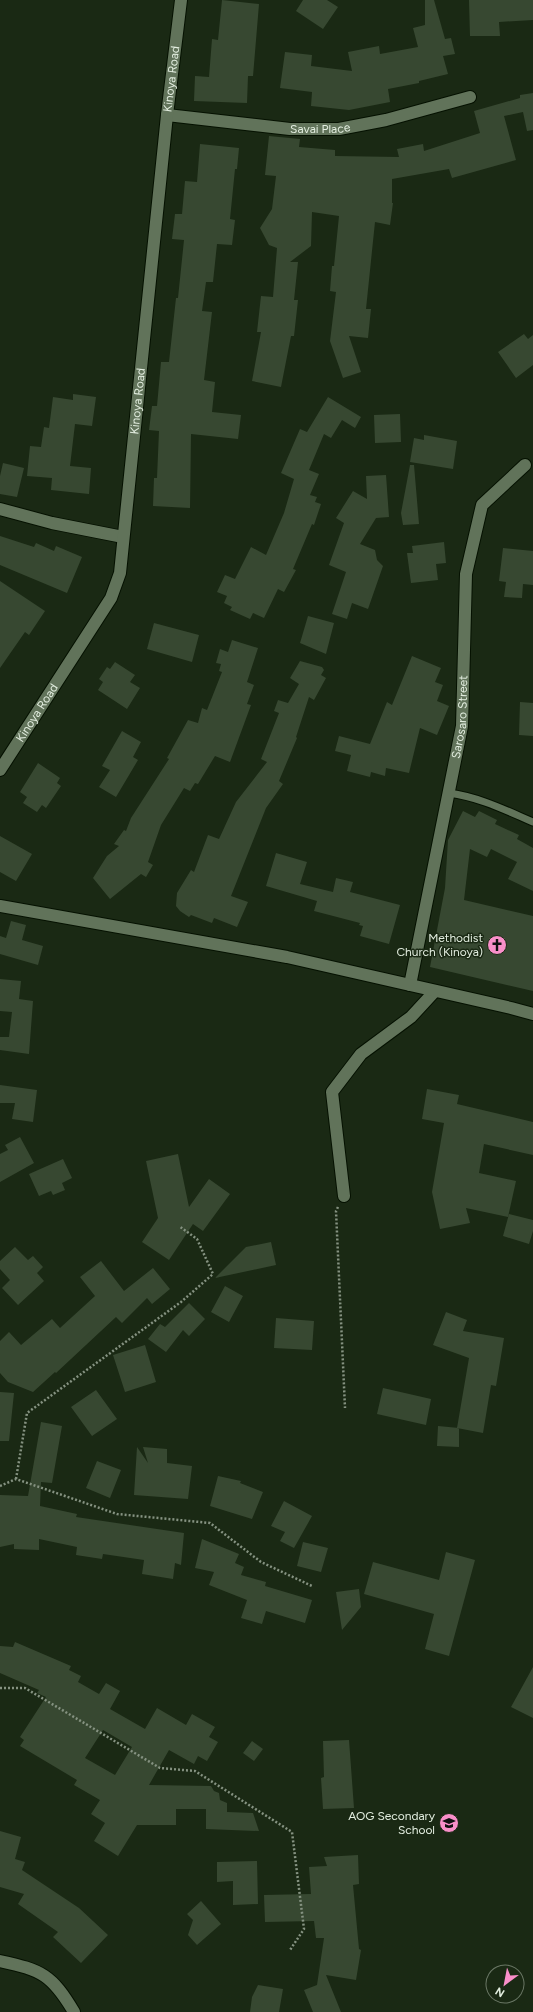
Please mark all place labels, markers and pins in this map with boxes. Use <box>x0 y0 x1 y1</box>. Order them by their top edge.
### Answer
place label: Methodist Church (Kinoya) <box>396 931 483 959</box>
church icon: Methodist Church (Kinoya) <box>486 934 508 956</box>
place label: AOG Secondary School <box>348 1809 436 1837</box>
school or university icon: AOG Secondary School <box>438 1812 460 1834</box>

